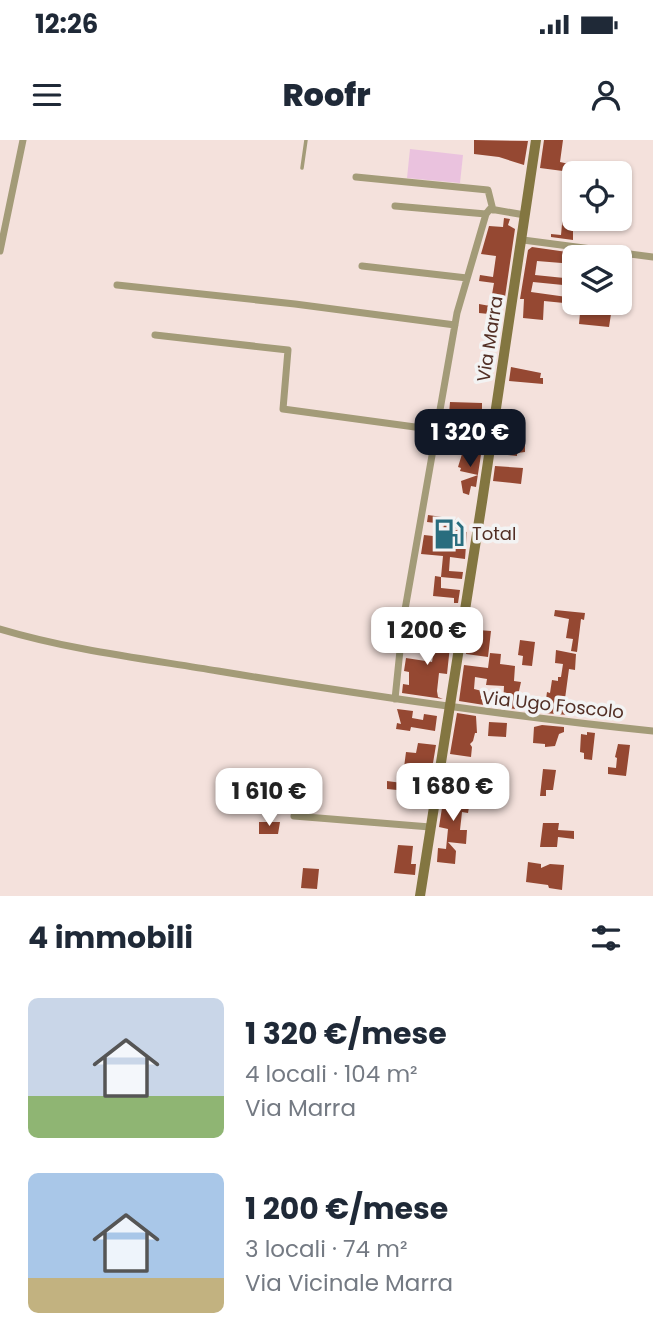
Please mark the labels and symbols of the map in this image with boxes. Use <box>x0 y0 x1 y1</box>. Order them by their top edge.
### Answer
street label: Via Marra <box>470 294 509 384</box>
pin: 1 320 € <box>405 410 535 469</box>
fuel station icon: Total <box>432 517 466 551</box>
place label: Total <box>472 521 516 546</box>
pin: 1 200 € <box>362 608 492 667</box>
street label: Via Ugo Foscolo <box>481 685 625 724</box>
pin: 1 680 € <box>388 764 518 823</box>
pin: 1 610 € <box>204 768 334 828</box>

